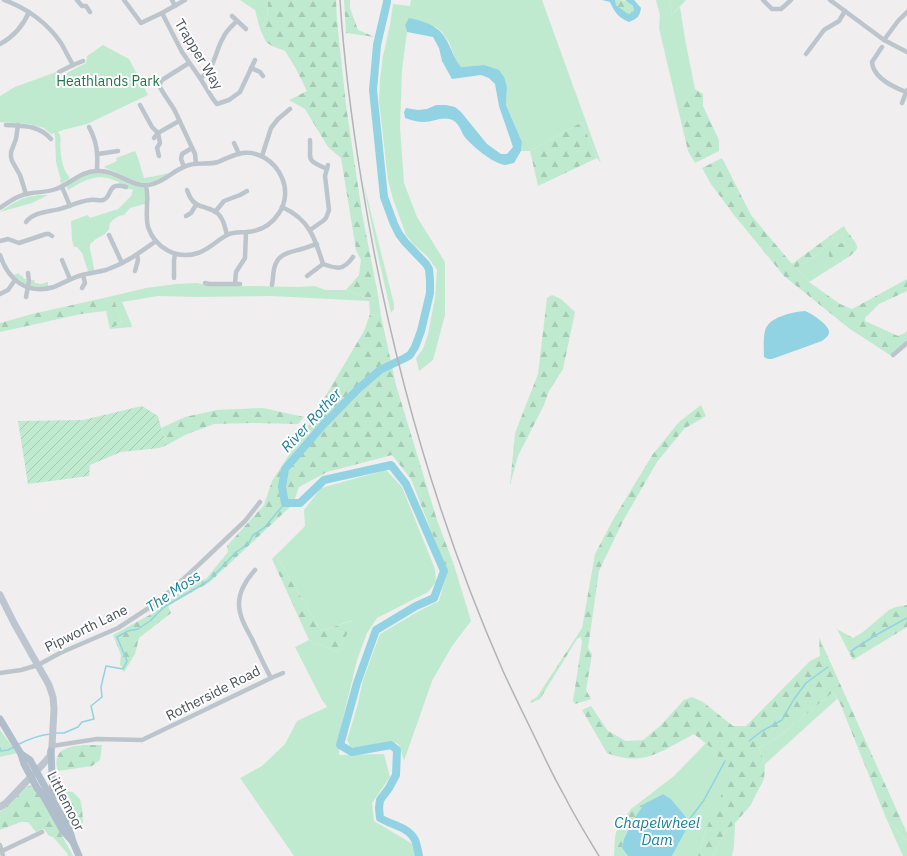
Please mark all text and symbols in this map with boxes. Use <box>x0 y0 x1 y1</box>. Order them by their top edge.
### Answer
street label: Trapper Way <box>171 15 227 93</box>
park label: Heathlands Park <box>56 72 160 90</box>
water label: River Rother <box>277 384 346 456</box>
water label: The Moss <box>142 566 204 616</box>
street label: Pipworth Lane <box>42 600 131 656</box>
street label: Rotherside Road <box>163 661 263 725</box>
street label: Littlemoor <box>43 768 89 834</box>
water label: Chapelwheel Dam <box>614 813 700 849</box>

